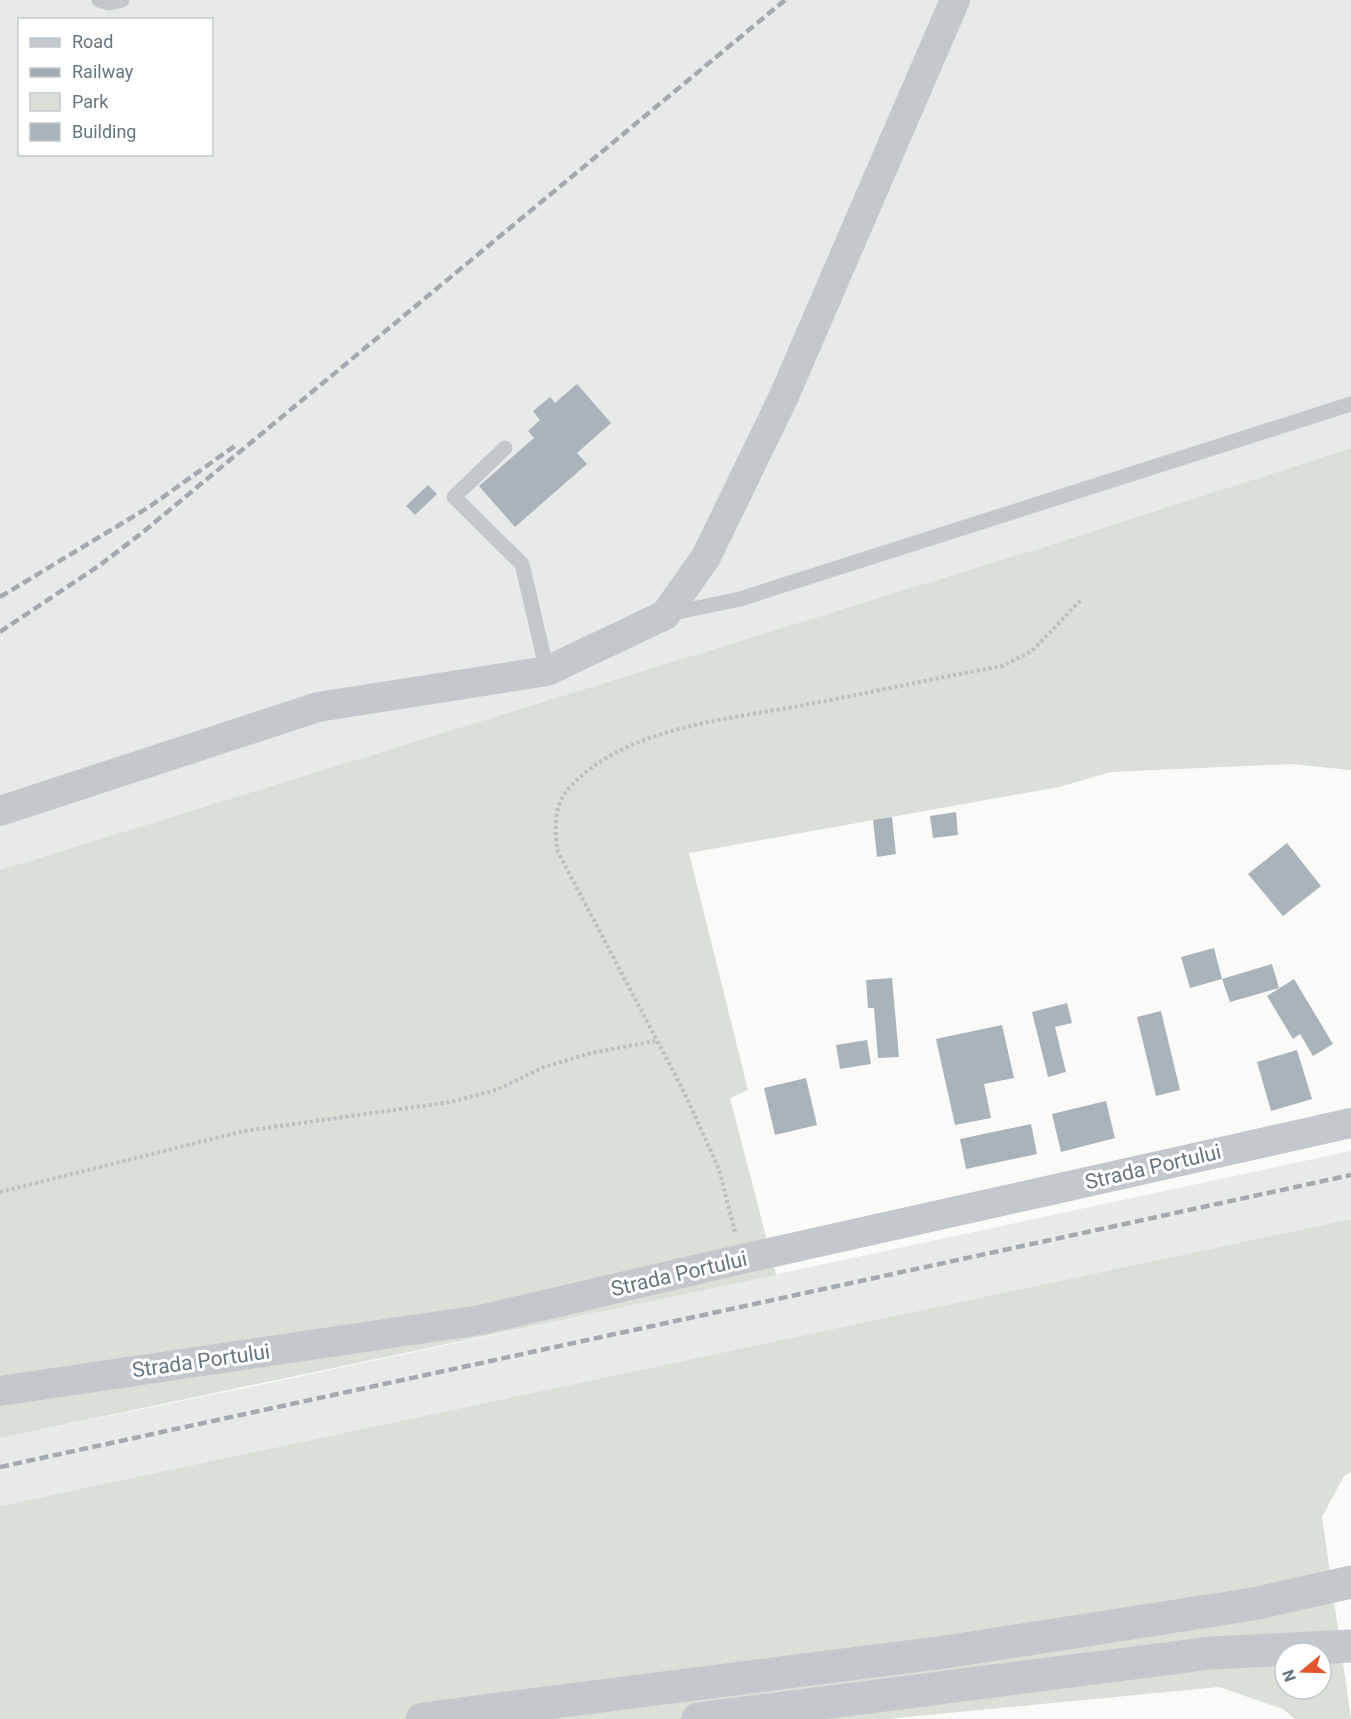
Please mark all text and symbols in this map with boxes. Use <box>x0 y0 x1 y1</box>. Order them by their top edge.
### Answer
legend <box>18 18 213 156</box>
text: Road <box>72 31 113 52</box>
text: Railway <box>72 61 134 82</box>
text: Park <box>72 91 109 112</box>
text: Building <box>72 121 136 142</box>
street label: Strada Portului <box>1083 1140 1223 1194</box>
street label: Strada Portului <box>609 1247 749 1301</box>
street label: Strada Portului <box>131 1339 271 1383</box>
north arrow <box>1273 1641 1333 1701</box>
text: N <box>1278 1667 1300 1684</box>

